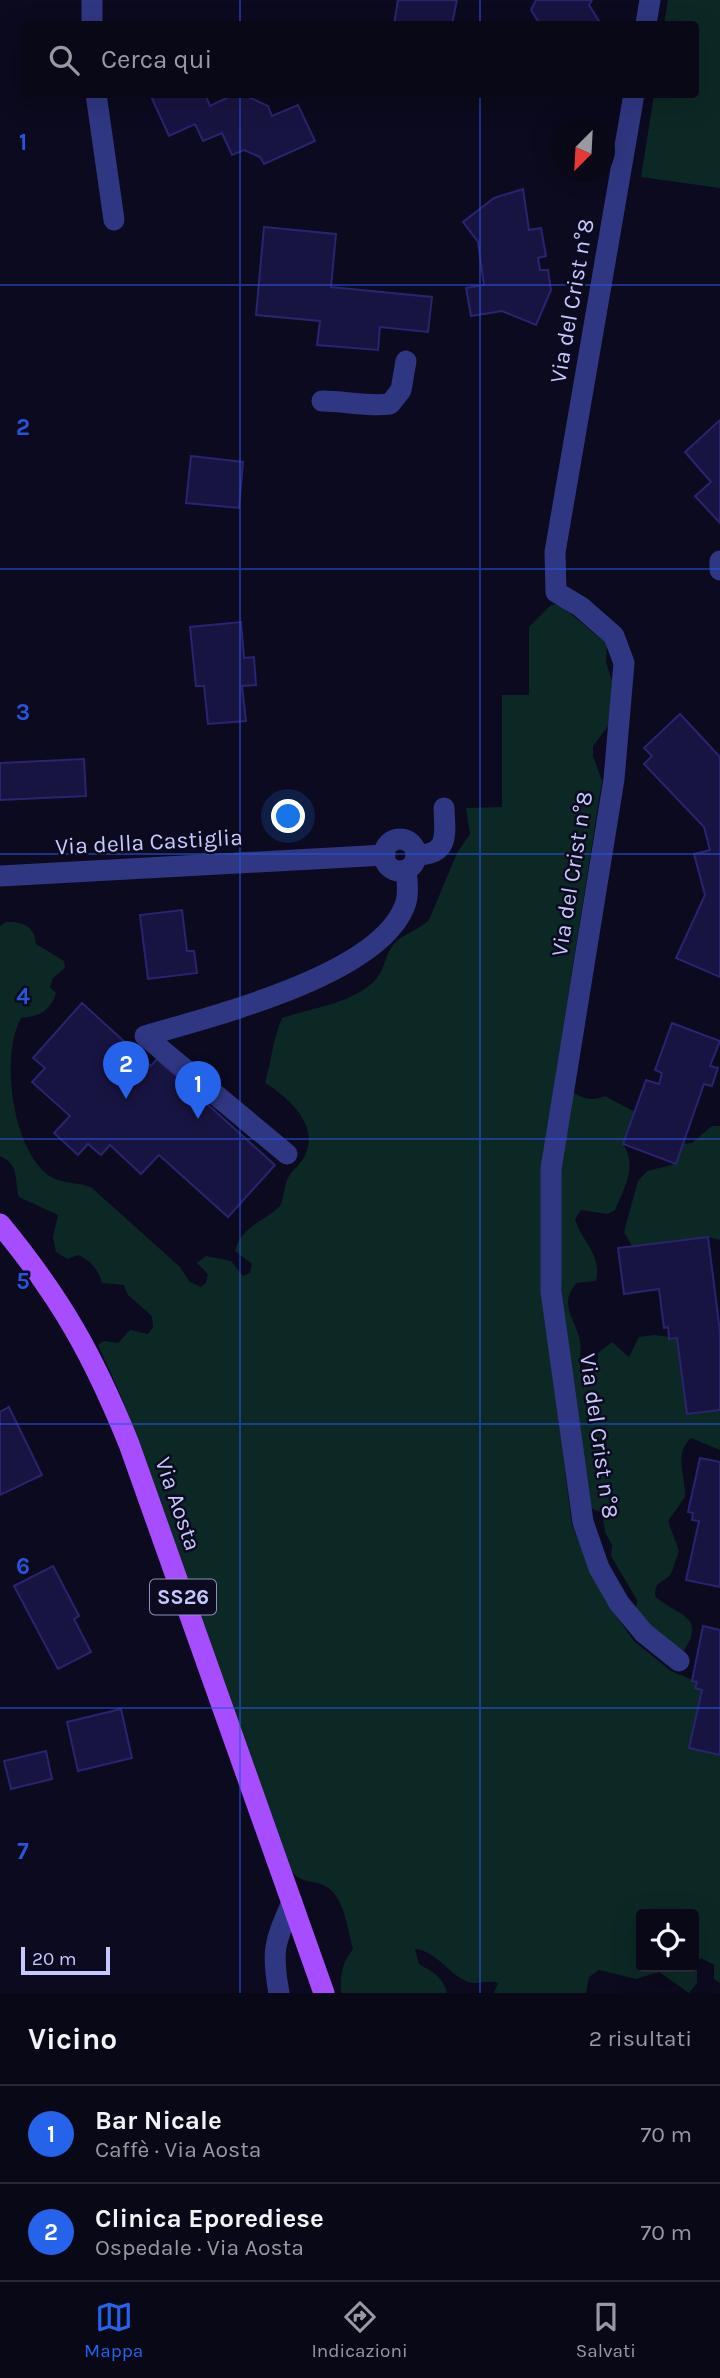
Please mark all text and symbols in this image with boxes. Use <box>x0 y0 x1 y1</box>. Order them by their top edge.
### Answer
search box <box>21 21 699 98</box>
icon: search <box>45 41 83 79</box>
text: Cerca qui <box>101 44 212 75</box>
north arrow <box>552 119 615 182</box>
text: 1 <box>19 129 27 156</box>
street label: Via del Crist n°8 <box>544 217 600 385</box>
text: 2 <box>16 414 30 441</box>
text: 3 <box>16 699 30 726</box>
street label: Via del Crist n°8 <box>546 790 598 958</box>
your location <box>271 799 305 833</box>
street label: Via della Castiglia <box>55 824 243 860</box>
text: 4 <box>16 983 30 1010</box>
pin: 2 <box>103 1041 149 1099</box>
pin: 1 <box>175 1061 221 1119</box>
text: 5 <box>16 1268 30 1295</box>
street label: Via del Crist n°8 <box>574 1352 624 1520</box>
street label: Via Aosta <box>149 1454 207 1554</box>
text: 6 <box>16 1553 30 1580</box>
road number: SS26 <box>150 1580 216 1614</box>
text: 7 <box>17 1838 29 1865</box>
map controls <box>636 1909 699 1972</box>
button: locate <box>636 1909 699 1972</box>
scale bar <box>21 1944 110 1976</box>
text: 20 m <box>32 1948 77 1970</box>
text: Vicino <box>28 2021 117 2057</box>
text: 2 risultati <box>589 2025 692 2052</box>
text: Bar Nicale <box>95 2105 222 2136</box>
text: 1 <box>47 2121 55 2148</box>
text: 70 m <box>641 2121 692 2148</box>
text: Caffè · Via Aosta <box>95 2136 261 2163</box>
text: Clinica Eporediese <box>95 2203 324 2234</box>
text: 2 <box>44 2219 58 2246</box>
text: 70 m <box>641 2219 692 2246</box>
text: Ospedale · Via Aosta <box>95 2234 304 2261</box>
tab: Mappa <box>84 2298 143 2362</box>
tab: Indicazioni <box>311 2298 408 2362</box>
tab: Salvati <box>576 2298 636 2362</box>

